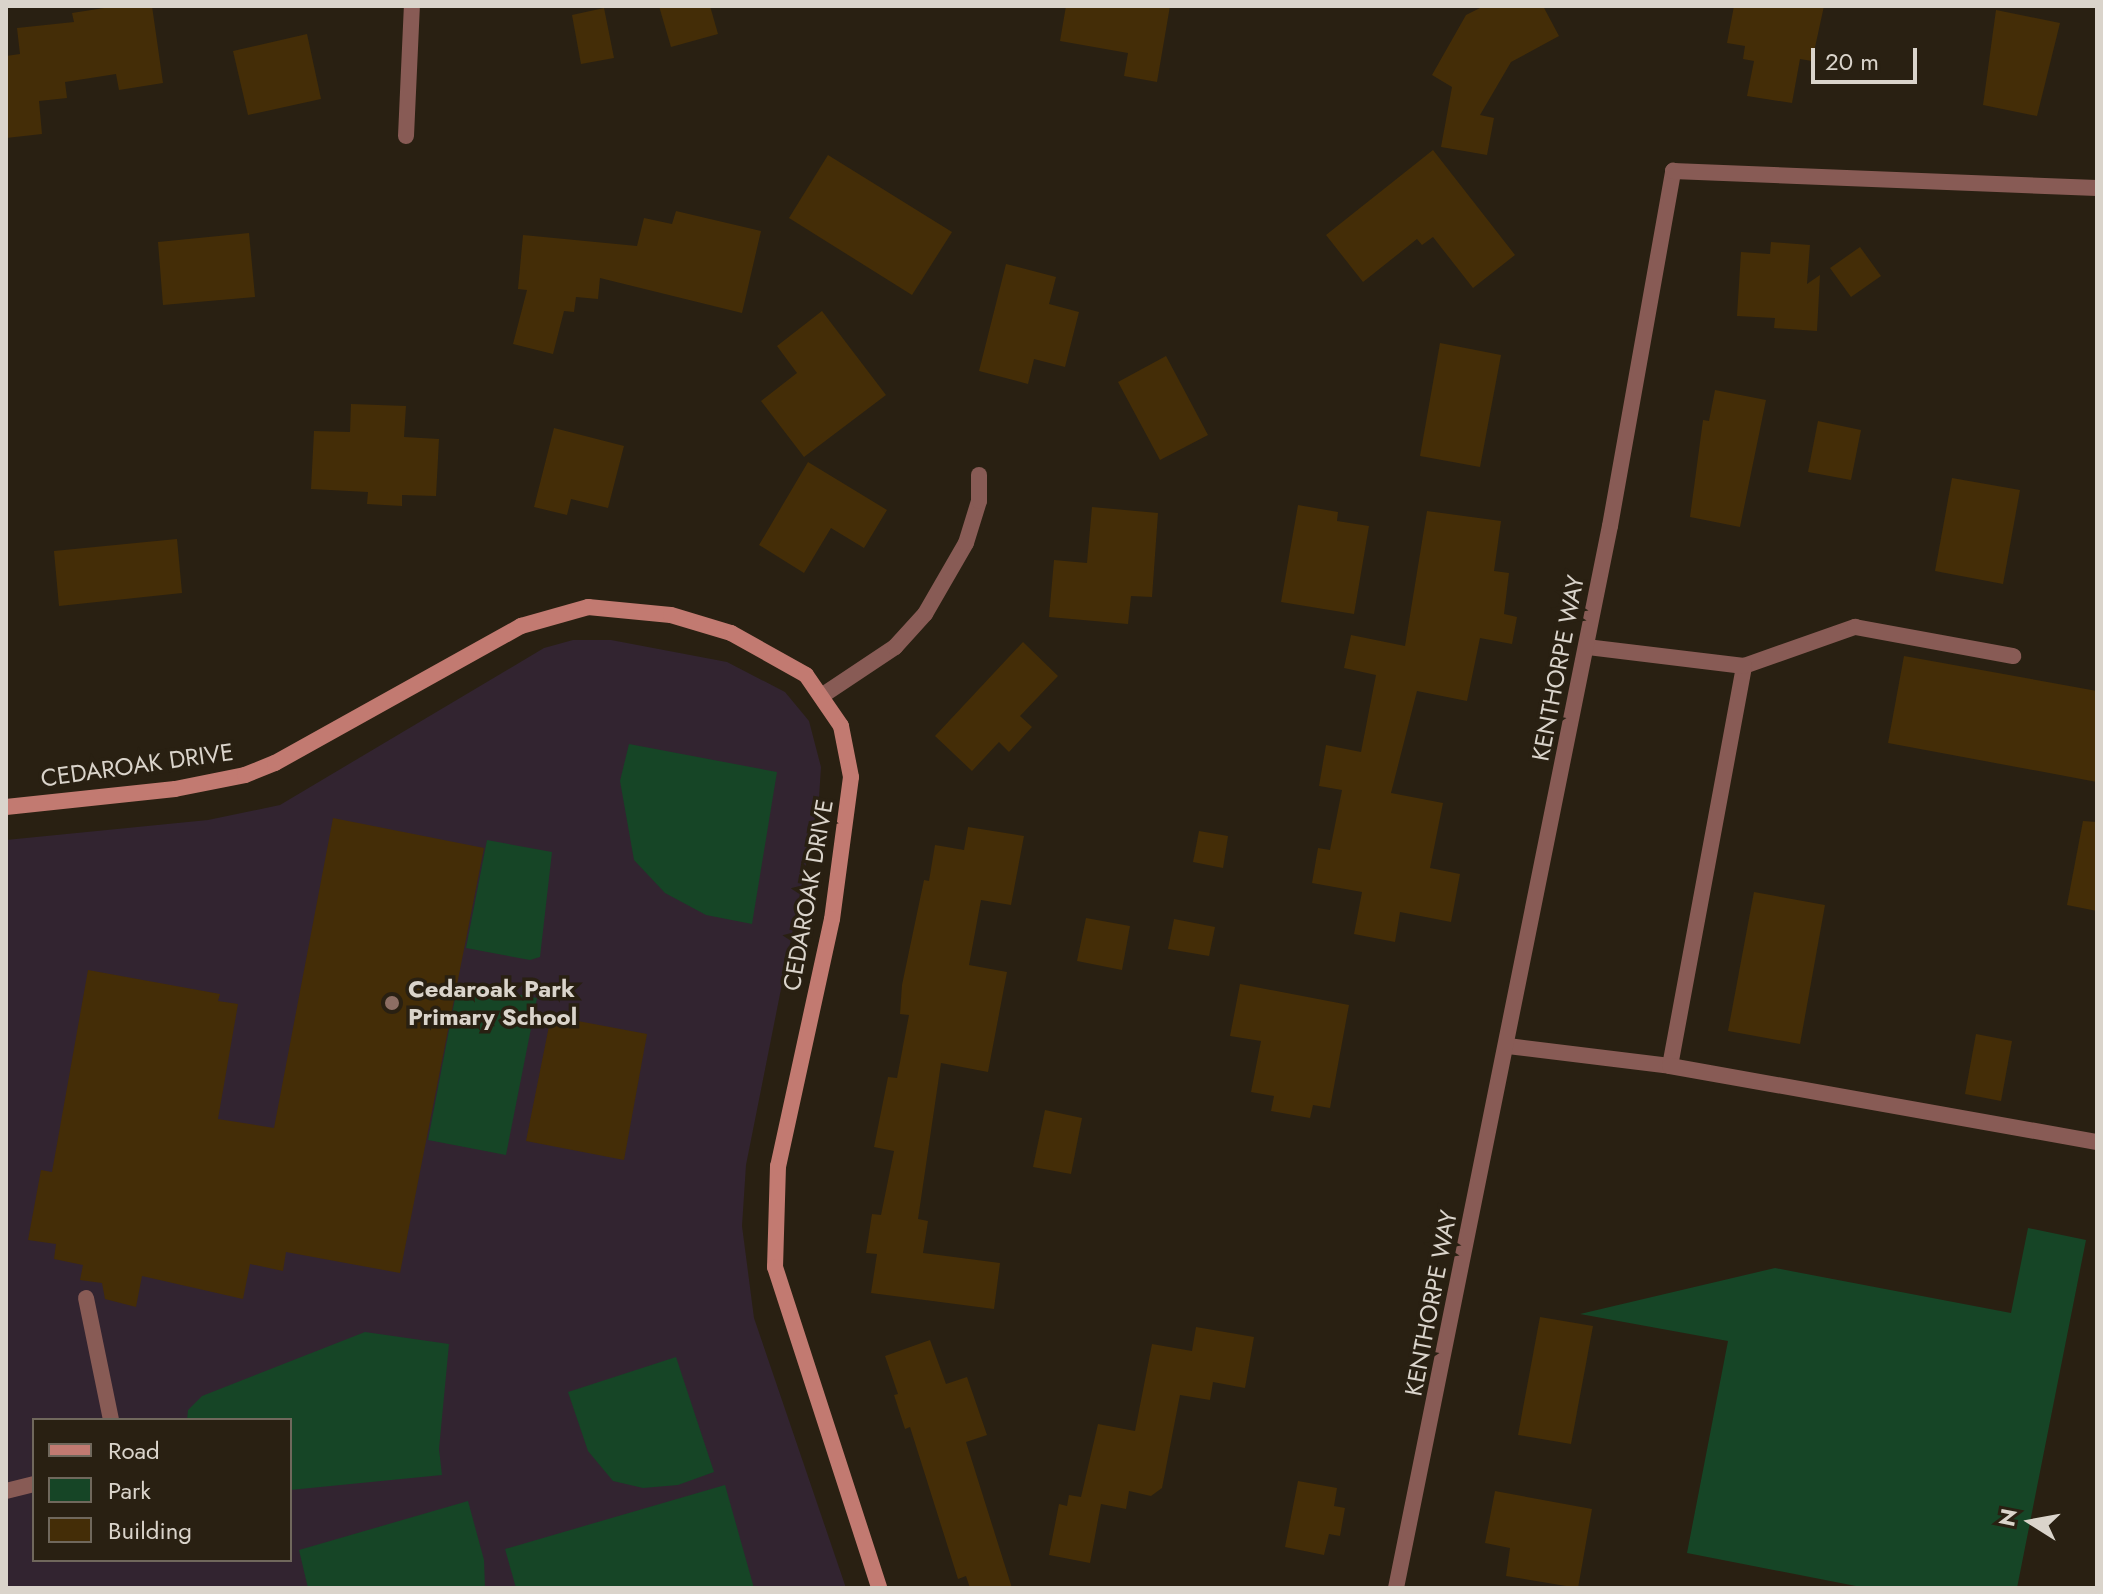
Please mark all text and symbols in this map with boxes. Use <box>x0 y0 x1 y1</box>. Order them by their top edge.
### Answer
scale bar <box>1815 32 1921 82</box>
text: 20 m <box>1825 44 1879 79</box>
street label: KENTHORPE WAY <box>1526 573 1590 763</box>
street label: CEDAROAK DRIVE <box>39 737 235 793</box>
street label: CEDAROAK DRIVE <box>777 797 839 993</box>
place label: Cedaroak Park Primary School <box>408 975 577 1031</box>
marker: Cedaroak Park Primary School <box>383 994 401 1012</box>
street label: KENTHORPE WAY <box>1399 1208 1463 1398</box>
legend <box>32 1418 292 1562</box>
text: Road <box>108 1433 160 1468</box>
text: Park <box>108 1473 151 1508</box>
north arrow <box>1991 1482 2071 1562</box>
text: N <box>1990 1506 2025 1529</box>
text: Building <box>108 1513 192 1548</box>

